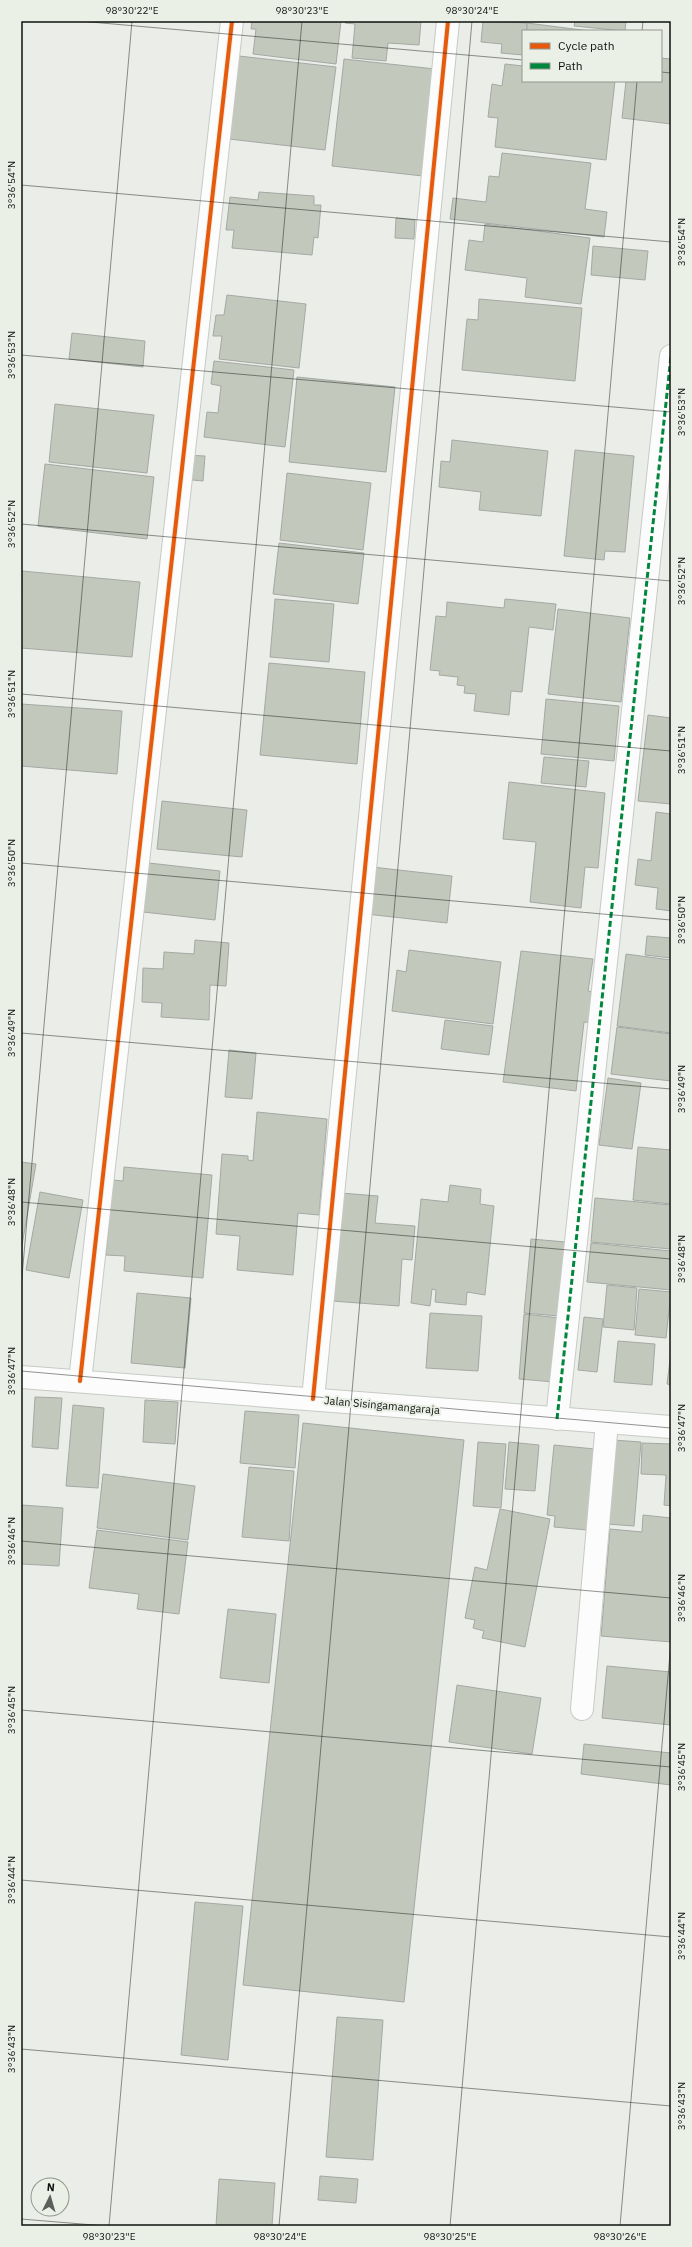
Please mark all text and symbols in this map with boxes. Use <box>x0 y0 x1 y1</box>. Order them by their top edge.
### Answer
text: 98°30'22"E <box>105 4 159 17</box>
text: 98°30'23"E <box>275 4 329 17</box>
text: 98°30'24"E <box>445 4 499 17</box>
legend <box>522 30 662 82</box>
text: Cycle path <box>558 38 615 53</box>
text: Path <box>558 58 583 73</box>
text: 3°36'54"N <box>5 161 18 209</box>
text: 3°36'54"N <box>675 218 688 266</box>
text: 3°36'53"N <box>5 331 18 379</box>
text: 3°36'53"N <box>675 388 688 436</box>
text: 3°36'52"N <box>5 500 18 548</box>
text: 3°36'52"N <box>675 557 688 605</box>
text: 3°36'51"N <box>5 670 18 718</box>
text: 3°36'51"N <box>675 726 688 774</box>
text: 3°36'50"N <box>5 839 18 887</box>
text: 3°36'50"N <box>675 896 688 944</box>
text: 3°36'49"N <box>5 1009 18 1057</box>
text: 3°36'49"N <box>675 1065 688 1113</box>
text: 3°36'48"N <box>5 1178 18 1226</box>
text: 3°36'48"N <box>675 1235 688 1283</box>
text: 3°36'47"N <box>5 1347 18 1395</box>
street label: Jalan Sisingamangaraja <box>324 1393 441 1417</box>
text: 3°36'47"N <box>675 1404 688 1452</box>
text: 3°36'46"N <box>5 1517 18 1565</box>
text: 3°36'46"N <box>675 1574 688 1622</box>
text: 3°36'45"N <box>5 1686 18 1734</box>
text: 3°36'45"N <box>675 1743 688 1791</box>
text: 3°36'44"N <box>5 1856 18 1904</box>
text: 3°36'44"N <box>675 1912 688 1960</box>
text: 3°36'43"N <box>5 2025 18 2073</box>
text: 3°36'43"N <box>675 2082 688 2130</box>
north arrow <box>30 2177 70 2217</box>
text: N <box>46 2180 55 2194</box>
text: 98°30'23"E <box>82 2230 136 2243</box>
text: 98°30'24"E <box>253 2230 307 2243</box>
text: 98°30'25"E <box>423 2230 477 2243</box>
text: 98°30'26"E <box>593 2230 647 2243</box>

